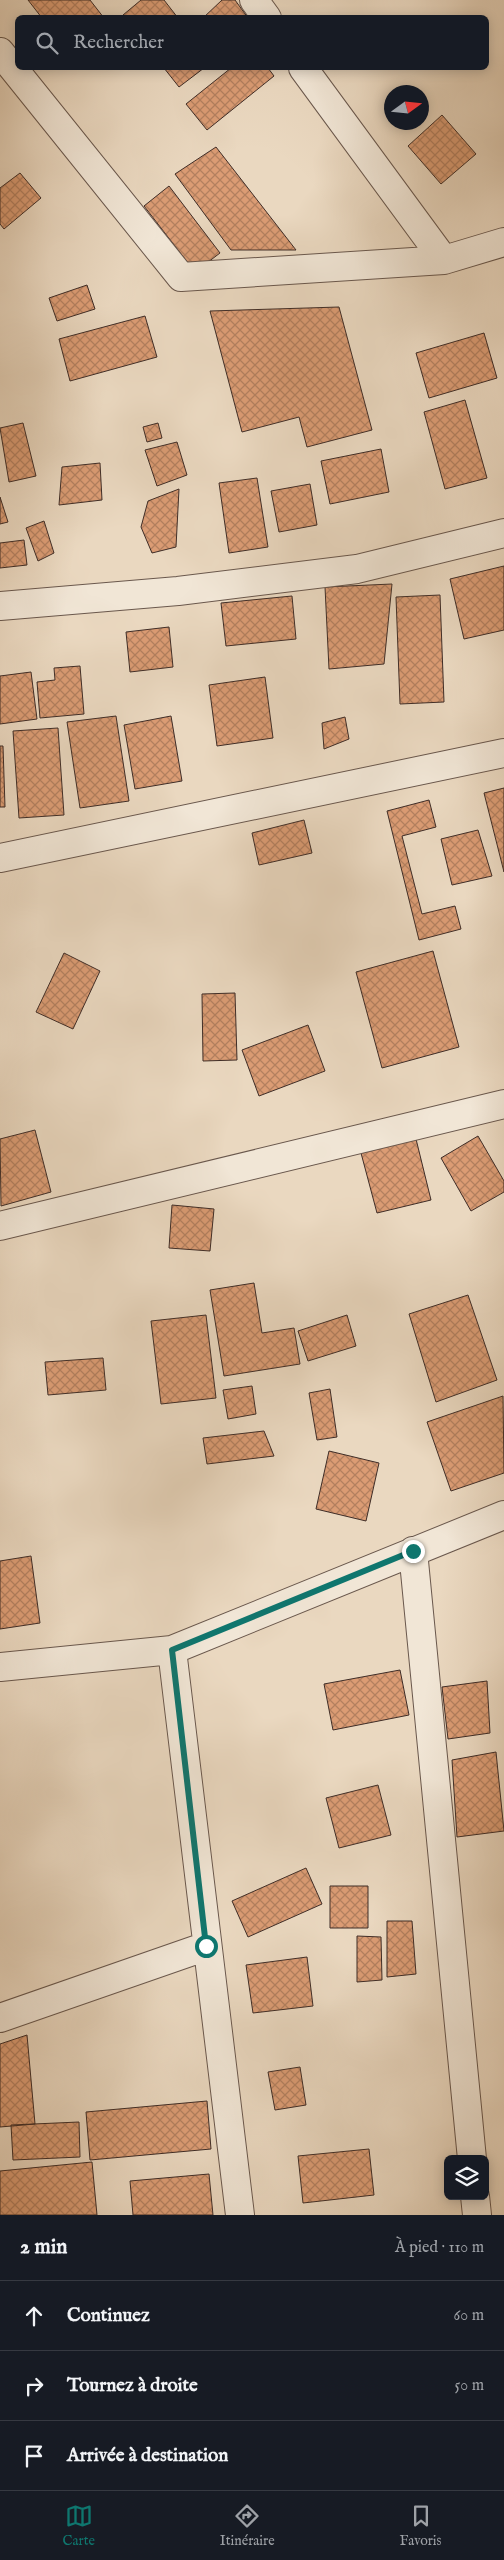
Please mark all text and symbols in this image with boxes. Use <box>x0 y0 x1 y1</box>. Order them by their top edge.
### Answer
search box <box>15 15 489 70</box>
icon: search <box>33 29 61 57</box>
text: Rechercher <box>73 31 164 55</box>
north arrow <box>384 85 429 130</box>
route end <box>402 1540 425 1563</box>
route start <box>195 1935 218 1958</box>
map controls <box>444 2155 489 2200</box>
button: layers <box>444 2155 489 2200</box>
text: 2 min <box>20 2234 67 2261</box>
text: À pied · 110 m <box>395 2238 484 2258</box>
icon: ahead <box>20 2302 48 2330</box>
text: Continuez <box>67 2304 150 2328</box>
text: 60 m <box>454 2306 484 2326</box>
icon: right <box>20 2372 48 2400</box>
text: Tournez à droite <box>67 2374 198 2398</box>
text: 50 m <box>455 2376 484 2396</box>
icon: arrive <box>20 2442 48 2470</box>
text: Arrivée à destination <box>67 2444 228 2468</box>
tab: Carte <box>62 2502 95 2550</box>
tab: Itinéraire <box>220 2502 275 2550</box>
tab: Favoris <box>400 2502 442 2550</box>

